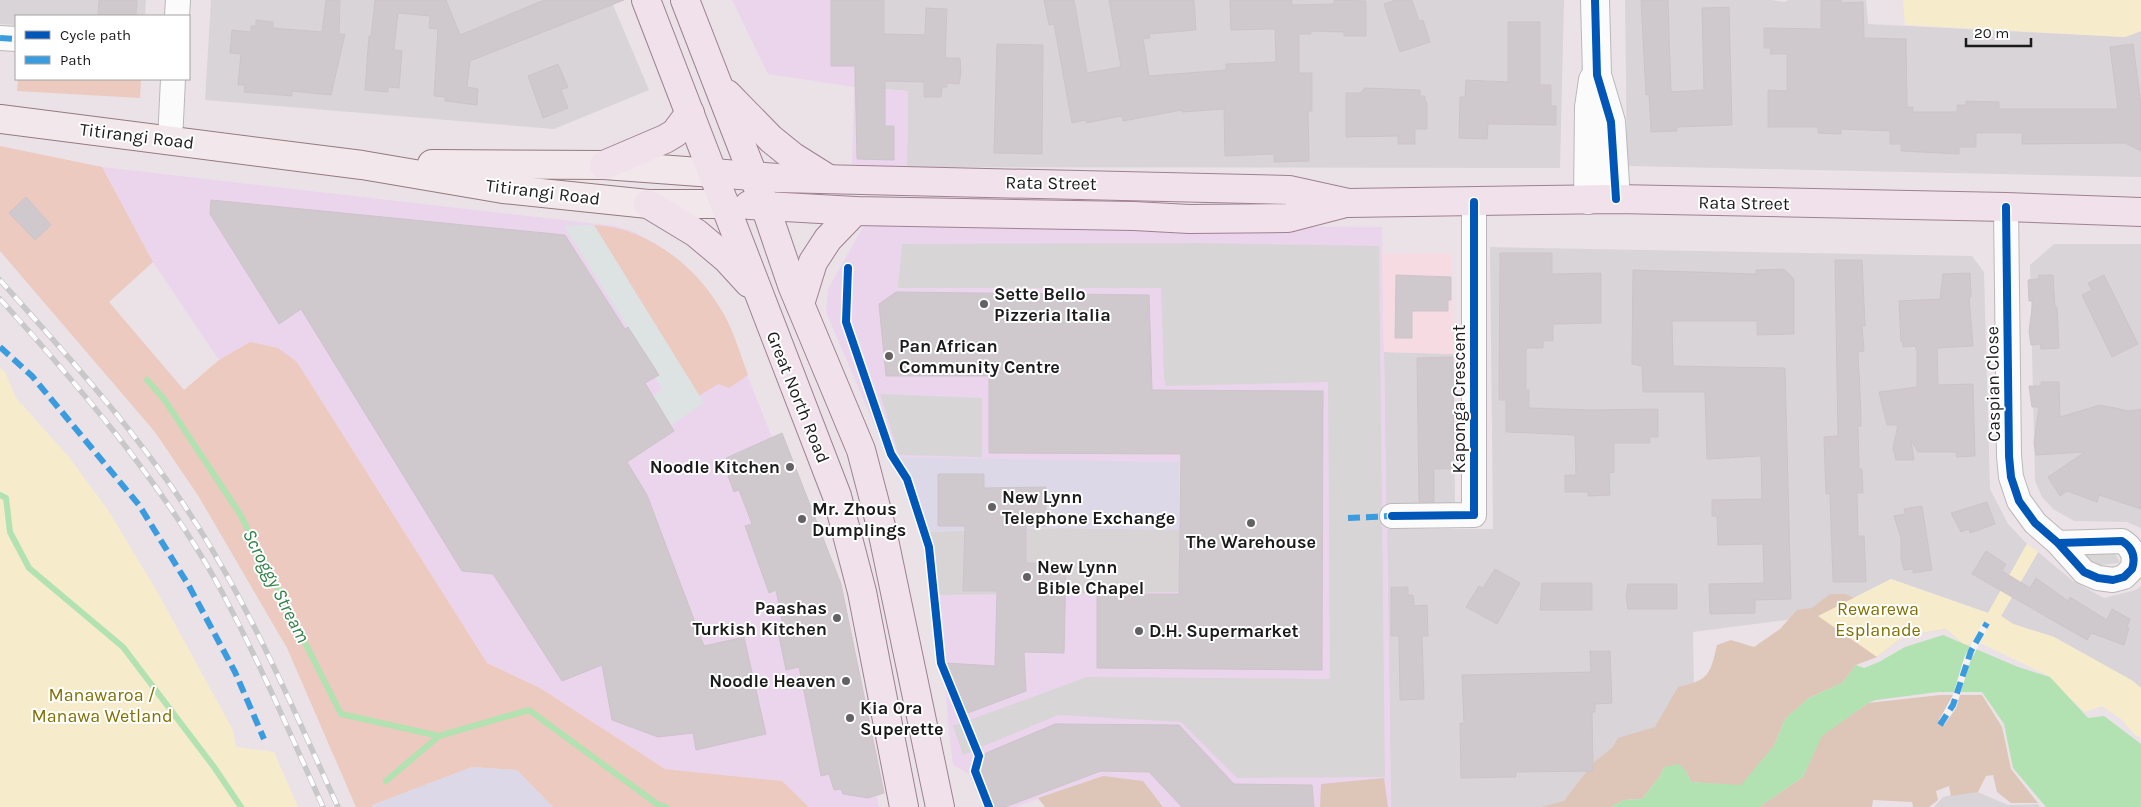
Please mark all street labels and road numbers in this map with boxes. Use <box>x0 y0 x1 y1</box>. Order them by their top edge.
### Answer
street label: Titirangi Road <box>79 118 195 154</box>
street label: Rata Street <box>1005 171 1097 195</box>
street label: Titirangi Road <box>485 174 601 210</box>
street label: Rata Street <box>1698 191 1790 215</box>
street label: Kaponga Crescent <box>1448 324 1470 473</box>
street label: Caspian Close <box>1981 326 2005 442</box>
street label: Great North Road <box>762 328 834 466</box>

